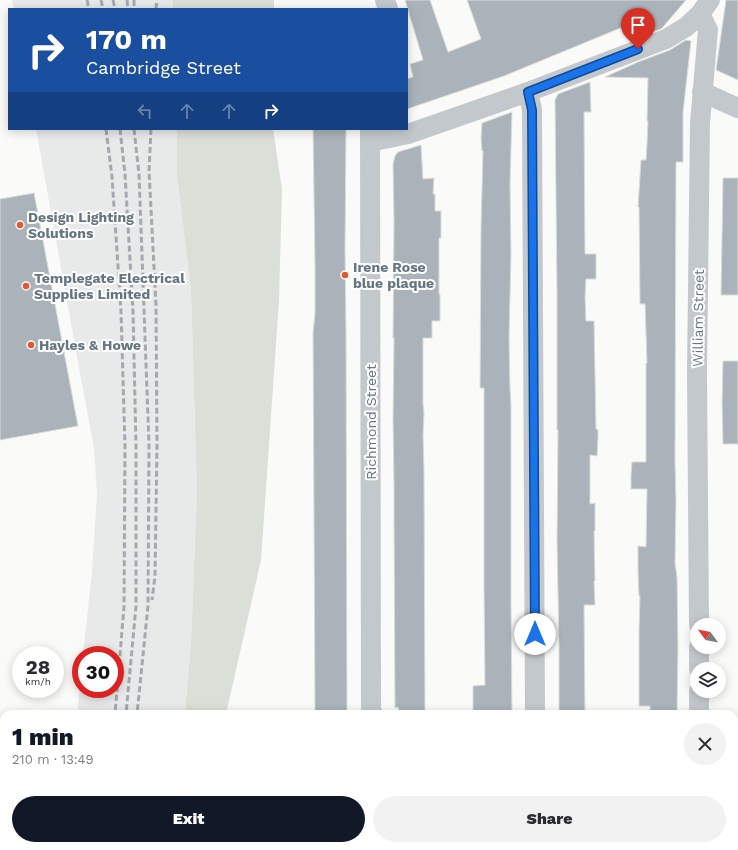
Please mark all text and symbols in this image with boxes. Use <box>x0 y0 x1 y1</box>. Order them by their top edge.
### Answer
pin <box>621 8 655 49</box>
icon: arrive <box>627 14 649 36</box>
text: 170 m <box>86 23 167 56</box>
icon: right <box>20 24 72 76</box>
text: Cambridge Street <box>86 57 241 78</box>
icon: left <box>134 100 156 122</box>
icon: ahead <box>176 100 198 122</box>
icon: ahead <box>218 100 240 122</box>
icon: right <box>260 100 282 122</box>
place label: Design Lighting Solutions <box>28 209 134 241</box>
marker: Design Lighting Solutions <box>15 220 25 230</box>
place label: Irene Rose blue plaque <box>353 259 434 291</box>
street label: William Street <box>689 269 707 367</box>
place label: Templegate Electrical Supplies Limited <box>34 270 185 302</box>
marker: Irene Rose blue plaque <box>340 270 350 280</box>
marker: Templegate Electrical Supplies Limited <box>21 281 31 291</box>
place label: Hayles & Howe <box>39 337 141 353</box>
marker: Hayles & Howe <box>26 340 36 350</box>
street label: Richmond Street <box>363 364 379 480</box>
position arrow <box>514 613 556 655</box>
north arrow <box>690 618 726 654</box>
map controls <box>690 618 726 698</box>
speed limit sign: 30 <box>72 646 124 698</box>
text: 28 <box>26 655 50 679</box>
button: layers <box>690 662 726 698</box>
text: km/h <box>25 676 51 687</box>
text: 1 min <box>12 723 74 751</box>
button: close <box>684 723 726 765</box>
text: 210 m · 13:49 <box>12 752 94 767</box>
button: Exit <box>12 796 365 842</box>
button: Share <box>373 796 726 842</box>

